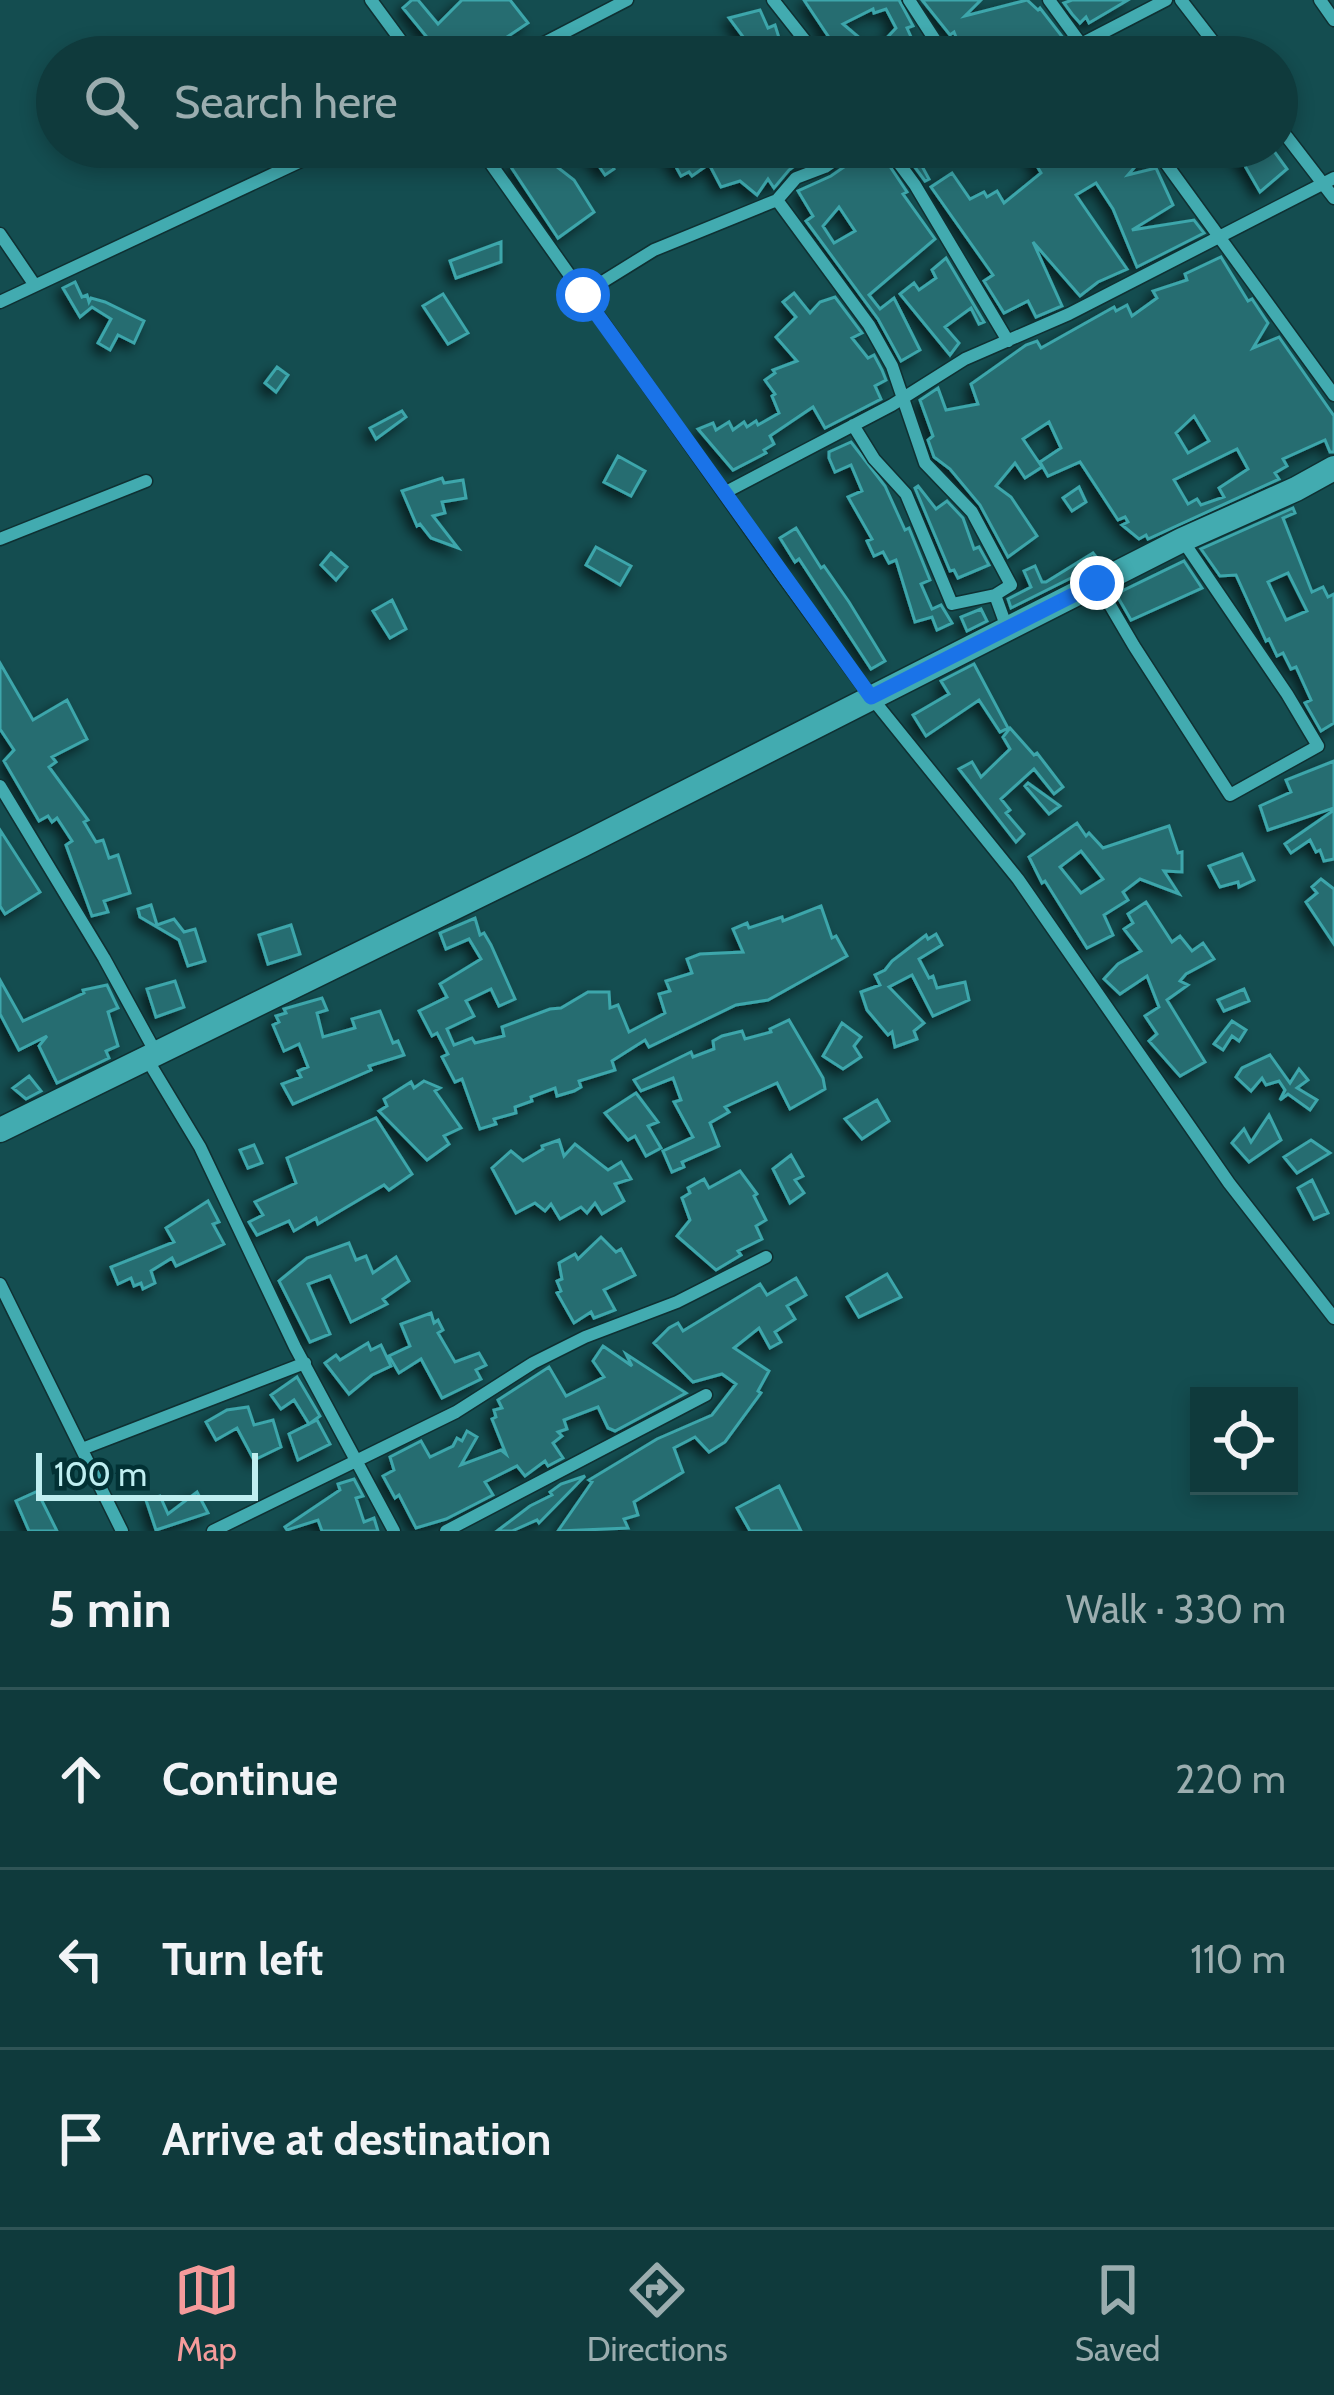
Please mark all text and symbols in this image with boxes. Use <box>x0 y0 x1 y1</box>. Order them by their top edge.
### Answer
search box <box>36 36 1298 168</box>
icon: search <box>78 69 144 135</box>
text: Search here <box>174 75 398 129</box>
route start <box>556 268 610 322</box>
route end <box>1070 556 1124 610</box>
map controls <box>1190 1387 1298 1495</box>
button: locate <box>1190 1387 1298 1495</box>
scale bar <box>36 1447 258 1500</box>
text: 100 m <box>54 1454 147 1494</box>
text: 5 min <box>48 1578 172 1640</box>
text: Walk · 330 m <box>1066 1585 1286 1633</box>
icon: ahead <box>48 1746 114 1812</box>
text: Continue <box>162 1752 338 1806</box>
text: 220 m <box>1175 1755 1286 1803</box>
icon: left <box>48 1926 114 1992</box>
text: Turn left <box>162 1932 324 1986</box>
text: 110 m <box>1190 1935 1286 1983</box>
icon: arrive <box>48 2106 114 2172</box>
text: Arrive at destination <box>162 2112 551 2166</box>
tab: Map <box>174 2257 240 2369</box>
tab: Directions <box>587 2257 728 2369</box>
tab: Saved <box>1075 2257 1160 2369</box>

